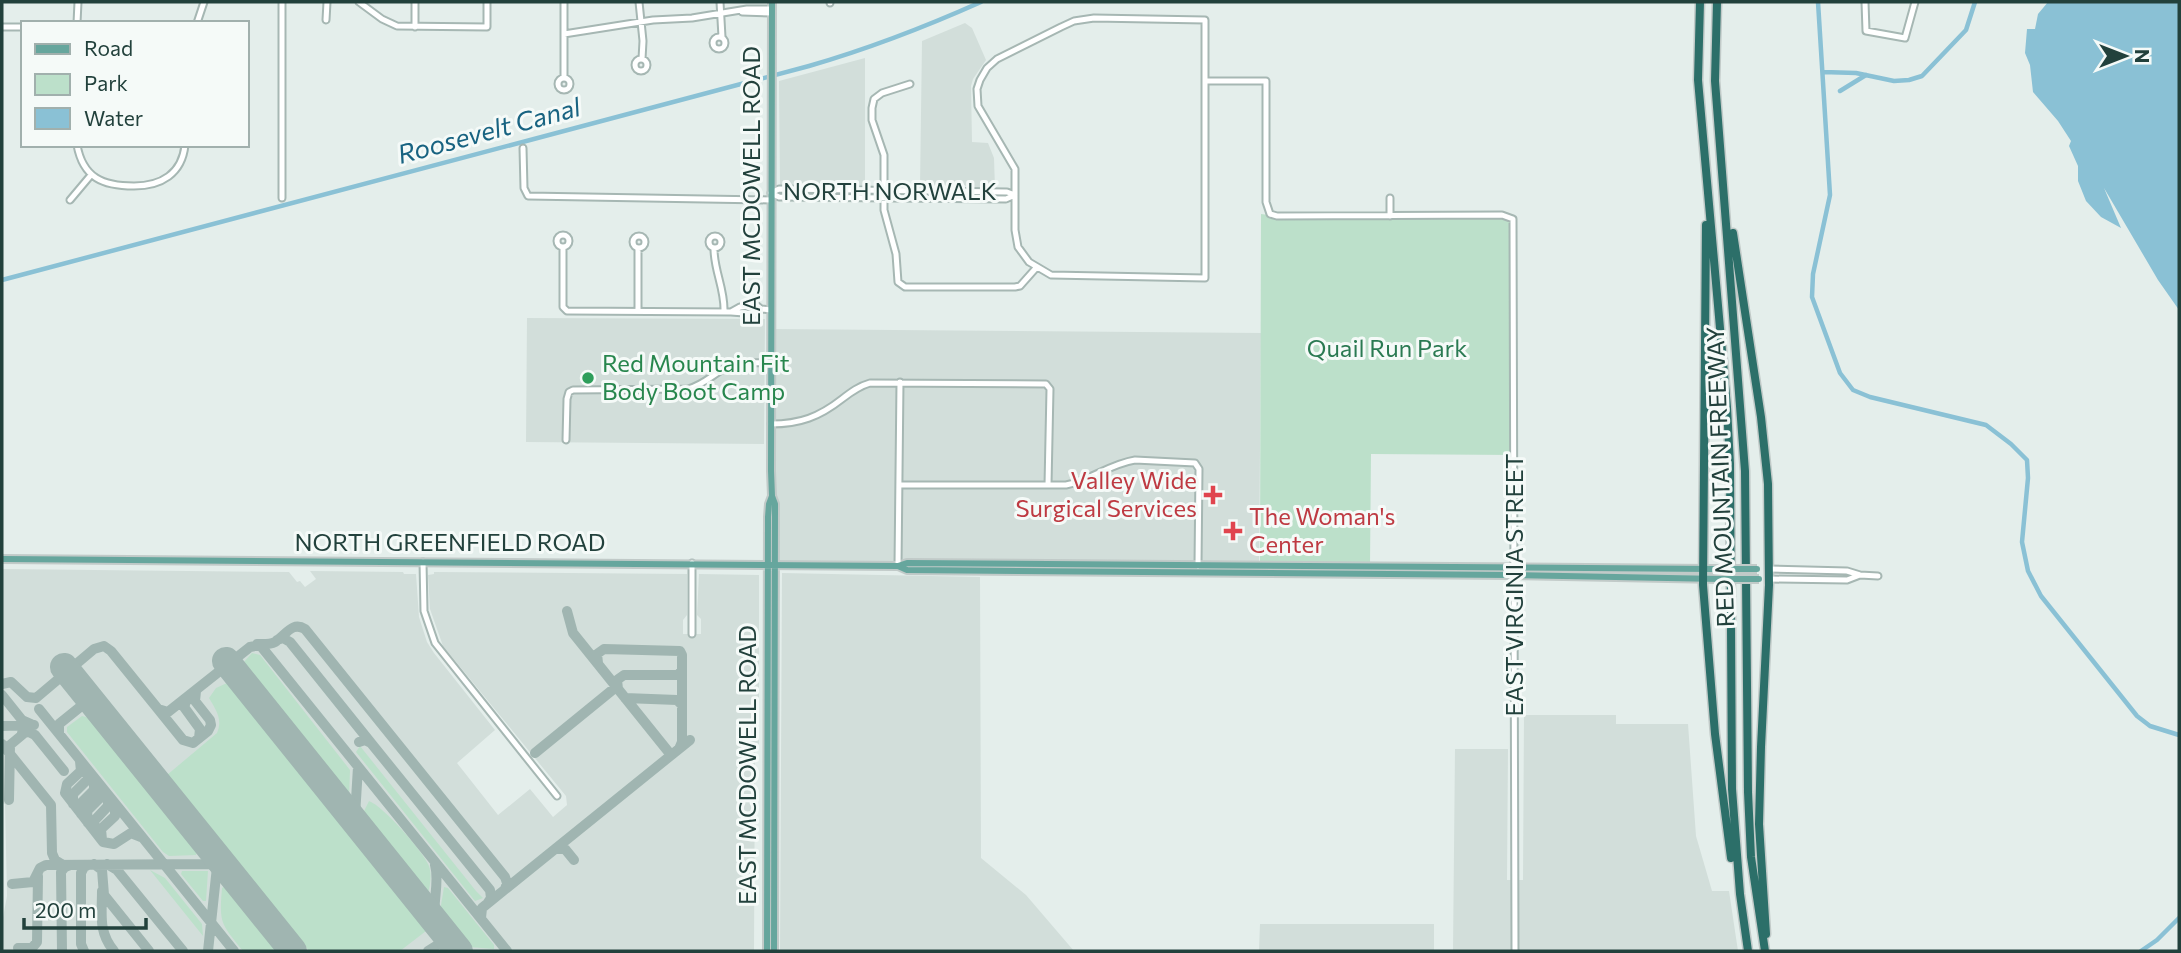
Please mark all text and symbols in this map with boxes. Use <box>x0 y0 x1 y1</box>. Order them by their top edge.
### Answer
legend <box>21 21 248 147</box>
north arrow <box>2090 21 2160 91</box>
text: Road <box>84 35 133 60</box>
street label: EAST MCDOWELL ROAD <box>736 46 765 326</box>
text: N <box>2131 49 2154 63</box>
text: Park <box>84 70 128 95</box>
water label: Roosevelt Canal <box>394 90 585 169</box>
text: Water <box>84 105 143 130</box>
street label: NORTH NORWALK <box>783 176 997 205</box>
street label: RED MOUNTAIN FREEWAY <box>1700 326 1739 628</box>
park label: Quail Run Park <box>1307 333 1467 362</box>
place label: Red Mountain Fit Body Boot Camp <box>602 348 790 405</box>
marker: Red Mountain Fit Body Boot Camp <box>580 370 596 386</box>
street label: EAST VIRGINIA STREET <box>1499 454 1528 716</box>
place label: Valley Wide Surgical Services <box>1015 465 1197 522</box>
marker: Valley Wide Surgical Services <box>1203 485 1223 505</box>
place label: The Woman's Center <box>1249 501 1396 558</box>
marker: The Woman's Center <box>1223 521 1243 541</box>
street label: NORTH GREENFIELD ROAD <box>294 527 606 556</box>
street label: EAST MCDOWELL ROAD <box>732 625 761 905</box>
scale bar <box>24 886 147 930</box>
text: 200 m <box>35 897 96 922</box>

